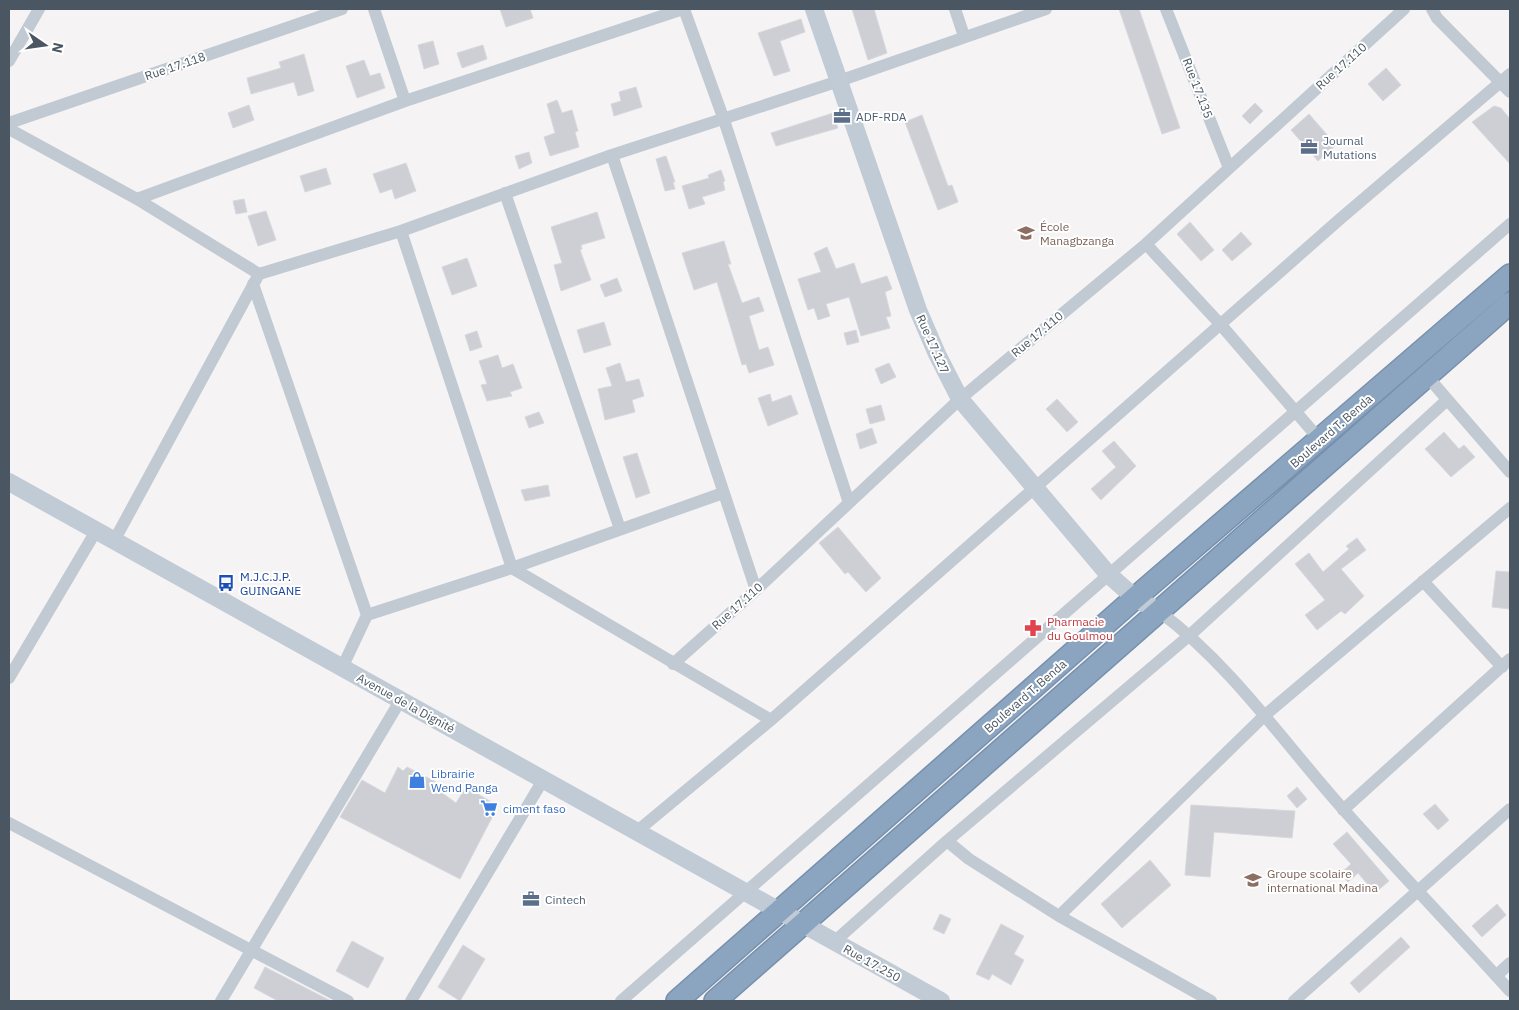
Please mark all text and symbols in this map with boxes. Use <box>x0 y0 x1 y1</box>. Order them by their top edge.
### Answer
north arrow <box>20 20 70 70</box>
street label: Rue 17.110 <box>1313 39 1369 93</box>
text: N <box>48 41 68 55</box>
street label: Rue 17.118 <box>143 49 207 83</box>
street label: Rue 17.135 <box>1180 56 1216 120</box>
office icon: ADF-RDA <box>832 106 852 126</box>
place label: ADF-RDA <box>856 109 907 124</box>
place label: Journal Mutations <box>1323 133 1377 162</box>
office icon: Journal Mutations <box>1299 137 1319 157</box>
place label: École Managbzanga <box>1040 219 1115 248</box>
school or university icon: École Managbzanga <box>1016 223 1036 243</box>
street label: Rue 17.110 <box>1008 308 1066 360</box>
street label: Rue 17.127 <box>913 312 953 376</box>
street label: Boulevard T. Benda <box>1287 391 1376 471</box>
place label: M.J.C.J.P. GUINGANE <box>240 569 301 598</box>
bus stop icon: M.J.C.J.P. GUINGANE <box>216 573 236 593</box>
street label: Rue 17.110 <box>709 579 765 633</box>
place label: Pharmacie du Goulmou <box>1047 614 1113 643</box>
pharmacy icon: Pharmacie du Goulmou <box>1023 618 1043 638</box>
street label: Boulevard T. Benda <box>981 656 1070 736</box>
street label: Avenue de la Dignité <box>354 670 458 736</box>
place label: Librairie Wend Panga <box>431 766 498 795</box>
shop icon: Librairie Wend Panga <box>407 770 427 790</box>
supermarket icon: ciment faso <box>479 798 499 818</box>
place label: ciment faso <box>503 801 566 816</box>
place label: Groupe scolaire international Madina <box>1267 866 1378 895</box>
school or university icon: Groupe scolaire international Madina <box>1243 870 1263 890</box>
office icon: Cintech <box>521 889 541 909</box>
place label: Cintech <box>545 892 586 907</box>
street label: Rue 17.250 <box>841 941 903 985</box>

